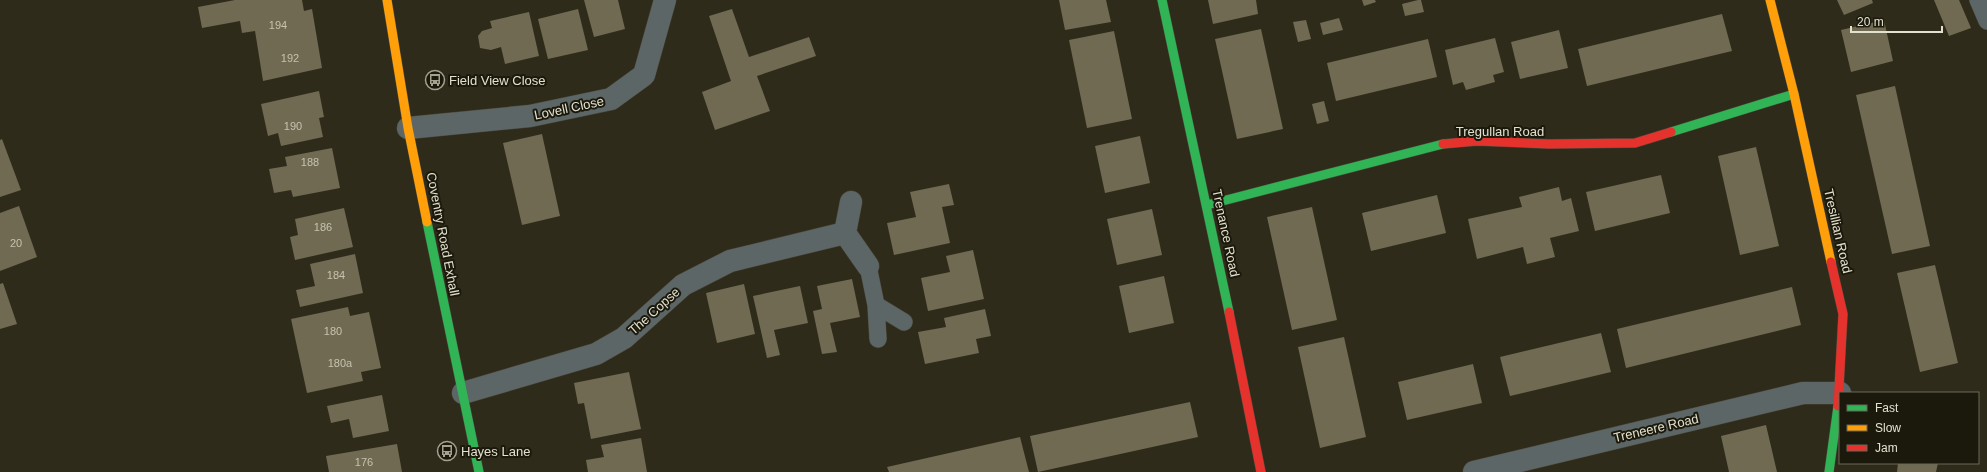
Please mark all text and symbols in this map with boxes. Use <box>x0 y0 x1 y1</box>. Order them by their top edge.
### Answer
scale bar <box>1851 8 1942 34</box>
text: 20 m <box>1857 15 1884 29</box>
house number: 194 <box>269 19 287 31</box>
house number: 192 <box>281 52 299 64</box>
bus stop icon: Field View Close <box>424 69 446 91</box>
place label: Field View Close <box>449 73 546 88</box>
street label: Lovell Close <box>533 93 605 123</box>
house number: 190 <box>284 120 302 132</box>
street label: Tregullan Road <box>1456 124 1544 139</box>
house number: 188 <box>301 156 319 168</box>
street label: Coventry Road Exhall <box>424 171 462 297</box>
street label: Tresillian Road <box>1821 187 1855 275</box>
street label: Trenance Road <box>1209 188 1243 278</box>
house number: 186 <box>314 221 332 233</box>
house number: 20 <box>10 237 22 249</box>
house number: 184 <box>327 269 345 281</box>
street label: The Copse <box>625 284 683 338</box>
house number: 180 <box>324 325 342 337</box>
house number: 180a <box>328 357 353 369</box>
legend <box>1839 392 1979 464</box>
text: Fast <box>1875 401 1899 415</box>
street label: Treneere Road <box>1612 411 1700 445</box>
text: Slow <box>1875 421 1901 435</box>
bus stop icon: Hayes Lane <box>436 440 458 462</box>
text: Jam <box>1875 441 1898 455</box>
place label: Hayes Lane <box>461 444 530 459</box>
house number: 176 <box>355 456 373 468</box>

